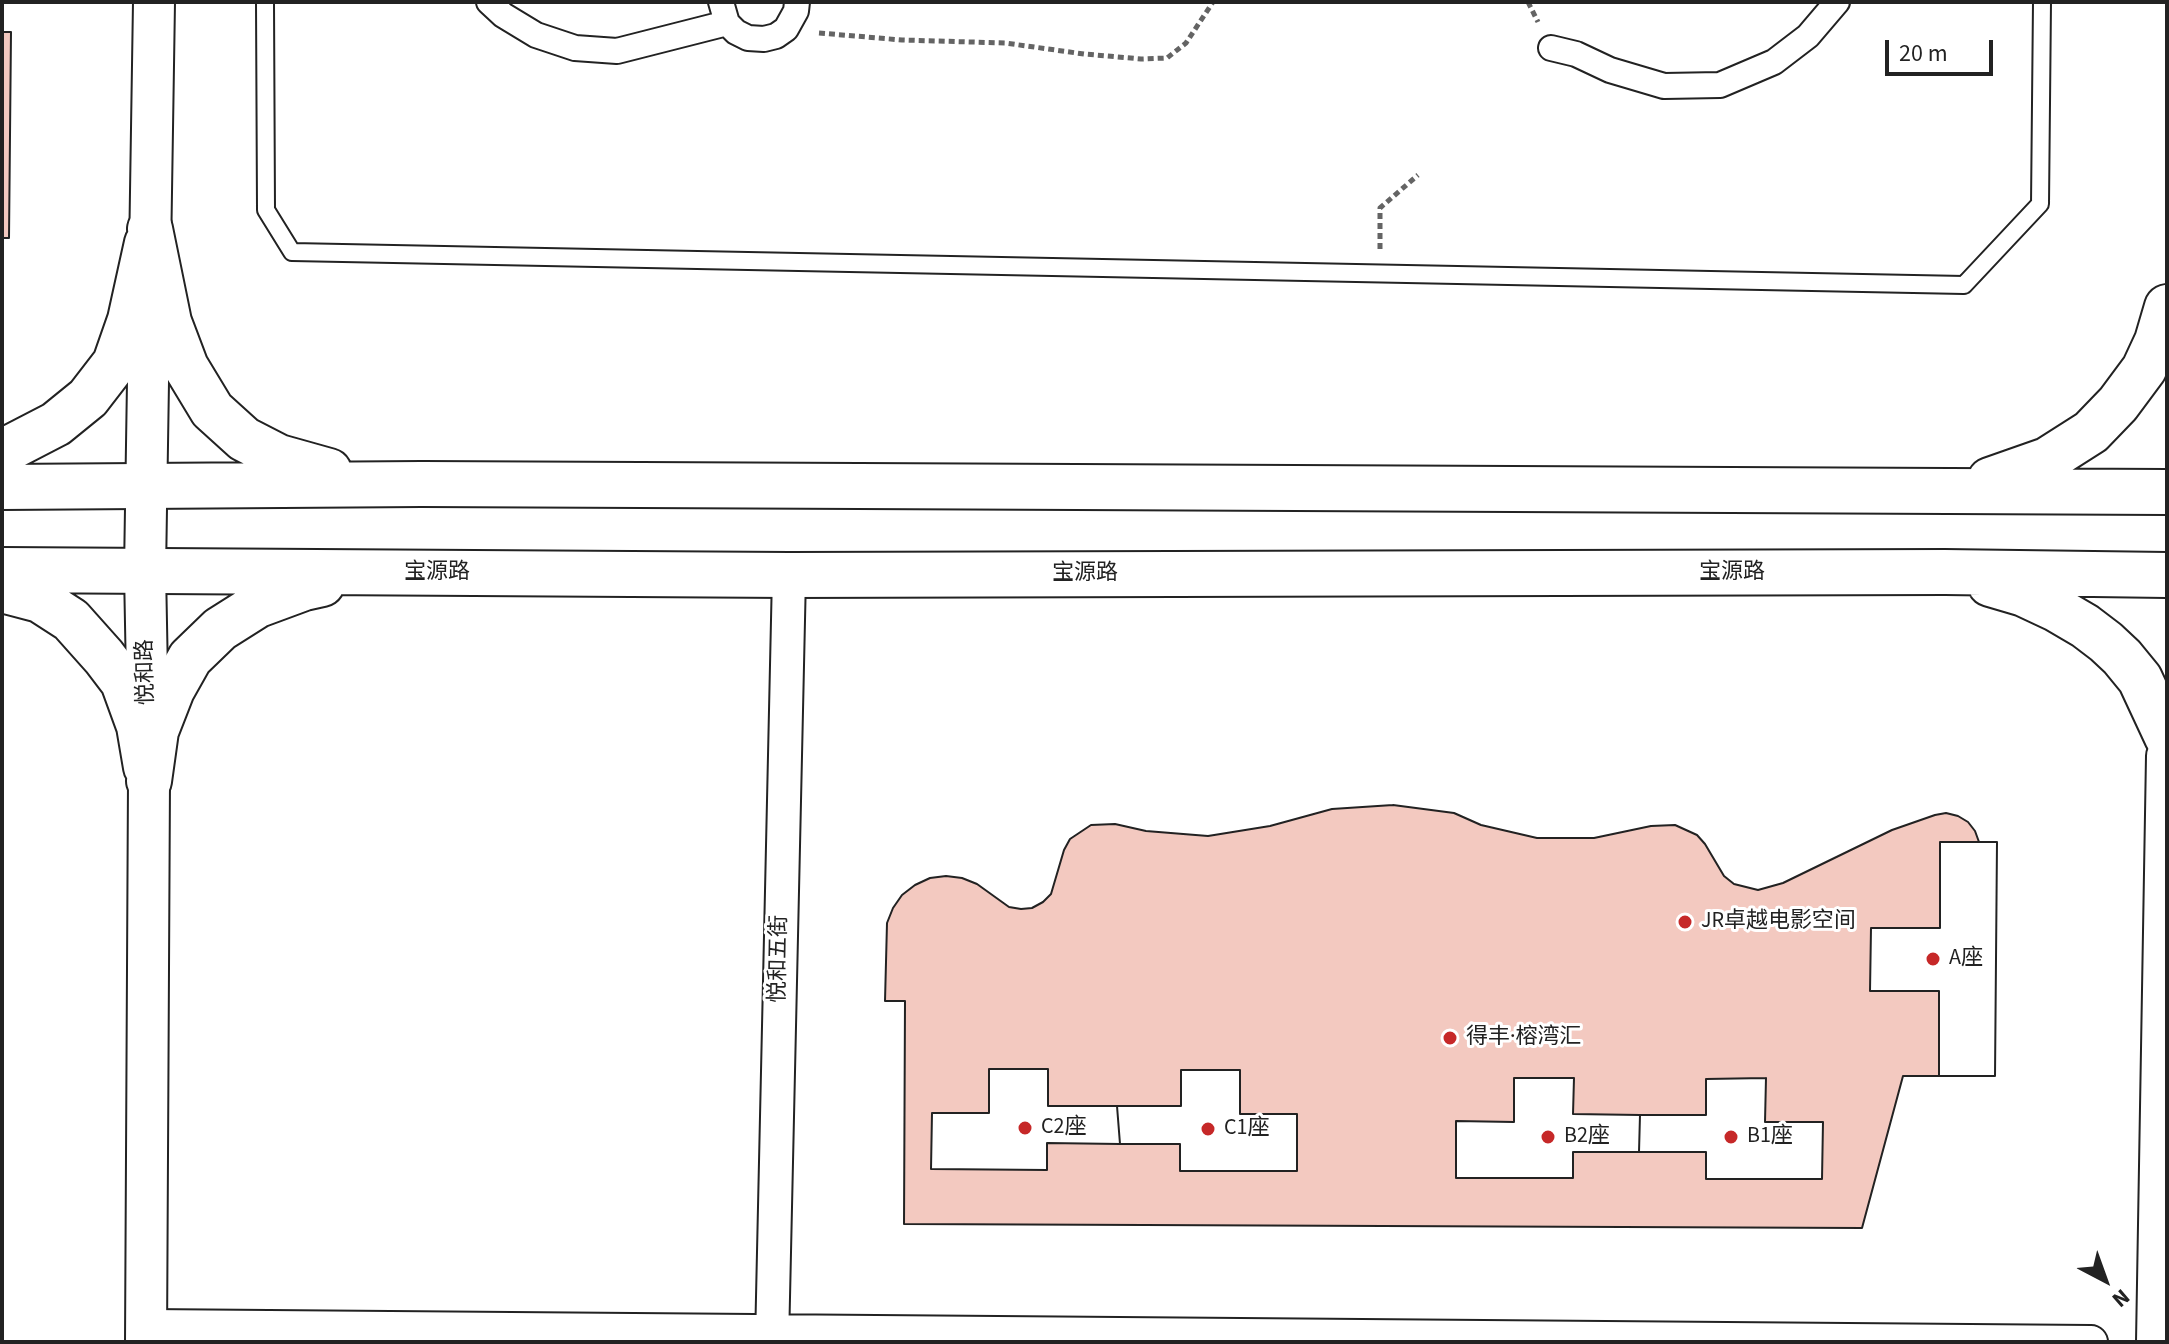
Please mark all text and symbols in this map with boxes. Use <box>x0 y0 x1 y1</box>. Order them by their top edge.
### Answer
scale bar <box>1889 24 1997 74</box>
text: 20 m <box>1899 36 1948 71</box>
street label: 宝源路 <box>404 560 470 586</box>
street label: 宝源路 <box>1699 560 1765 586</box>
street label: 宝源路 <box>1052 561 1118 587</box>
street label: 悦和路 <box>133 639 161 705</box>
place label: JR卓越电影空间 <box>1701 909 1856 935</box>
marker: JR卓越电影空间 <box>1676 913 1694 931</box>
street label: 悦和五街 <box>766 915 794 1003</box>
place label: A座 <box>1949 946 1983 972</box>
marker: A座 <box>1924 950 1942 968</box>
place label: 得丰·榕湾汇 <box>1466 1025 1581 1051</box>
marker: 得丰·榕湾汇 <box>1441 1029 1459 1047</box>
place label: C2座 <box>1041 1115 1086 1141</box>
place label: C1座 <box>1224 1116 1269 1142</box>
marker: C2座 <box>1016 1119 1034 1137</box>
marker: C1座 <box>1199 1120 1217 1138</box>
place label: B2座 <box>1564 1124 1610 1150</box>
place label: B1座 <box>1747 1124 1793 1150</box>
marker: B2座 <box>1539 1128 1557 1146</box>
marker: B1座 <box>1722 1128 1740 1146</box>
north arrow <box>2065 1240 2145 1320</box>
text: N <box>2105 1281 2137 1315</box>

